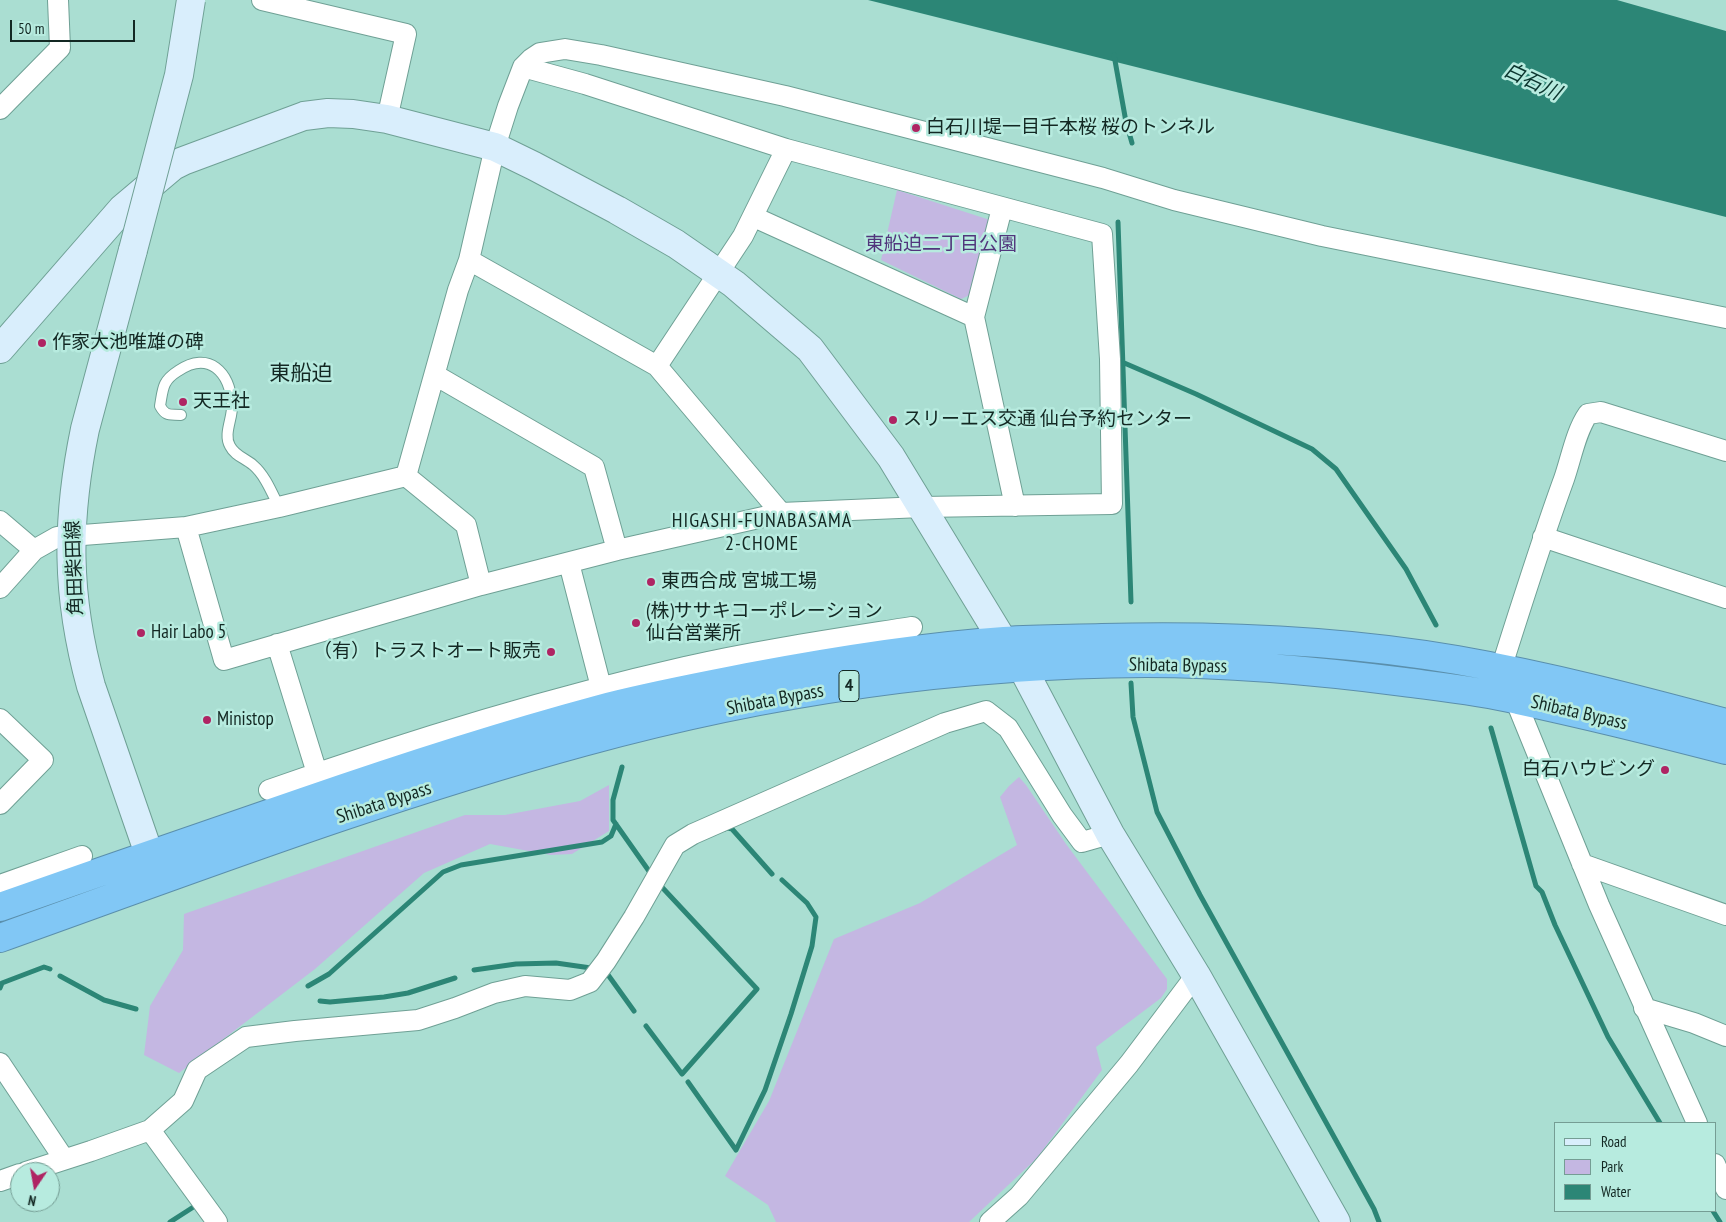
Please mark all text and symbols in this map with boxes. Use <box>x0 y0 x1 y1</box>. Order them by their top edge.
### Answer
scale bar <box>12 10 138 42</box>
text: 50 m <box>18 19 44 38</box>
water label: 白石川 <box>1500 58 1564 106</box>
place label: 白石川堤一目千本桜 桜のトンネル <box>926 117 1215 139</box>
marker: 白石川堤一目千本桜 桜のトンネル <box>910 122 922 134</box>
park label: 東船迫二丁目公園 <box>865 234 1017 256</box>
place label: 作家大池唯雄の碑 <box>52 332 204 354</box>
marker: 作家大池唯雄の碑 <box>36 337 48 349</box>
district label: 東船迫 <box>270 361 332 387</box>
place label: 天王社 <box>193 391 250 413</box>
marker: 天王社 <box>177 396 189 408</box>
place label: スリーエス交通 仙台予約センター <box>903 409 1192 431</box>
marker: スリーエス交通 仙台予約センター <box>887 414 899 426</box>
district label: HIGASHI-FUNABASAMA 2-CHOME <box>670 509 854 556</box>
street label: 角田柴田線 <box>62 520 88 616</box>
place label: 東西合成 宮城工場 <box>661 571 817 593</box>
marker: 東西合成 宮城工場 <box>645 576 657 588</box>
place label: (株)ササキコーポレーション 仙台営業所 <box>646 601 883 645</box>
marker: (株)ササキコーポレーション 仙台営業所 <box>630 617 642 629</box>
place label: Hair Labo 5 <box>151 622 226 644</box>
marker: Hair Labo 5 <box>135 627 147 639</box>
place label: （有）トラストオート販売 <box>313 641 541 663</box>
marker: （有）トラストオート販売 <box>545 646 557 658</box>
street label: Shibata Bypass <box>1129 654 1227 678</box>
road number: 4 <box>839 670 859 701</box>
street label: Shibata Bypass <box>725 679 825 721</box>
street label: Shibata Bypass <box>1529 691 1629 735</box>
place label: Ministop <box>217 709 274 731</box>
marker: Ministop <box>201 714 213 726</box>
place label: 白石ハウビング <box>1522 759 1655 781</box>
marker: 白石ハウビング <box>1659 764 1671 776</box>
street label: Shibata Bypass <box>334 777 434 829</box>
legend <box>1554 1122 1716 1212</box>
text: Road <box>1601 1132 1627 1151</box>
text: Park <box>1601 1157 1623 1176</box>
north arrow <box>10 1162 60 1212</box>
text: Water <box>1601 1182 1631 1201</box>
text: N <box>27 1191 38 1210</box>

